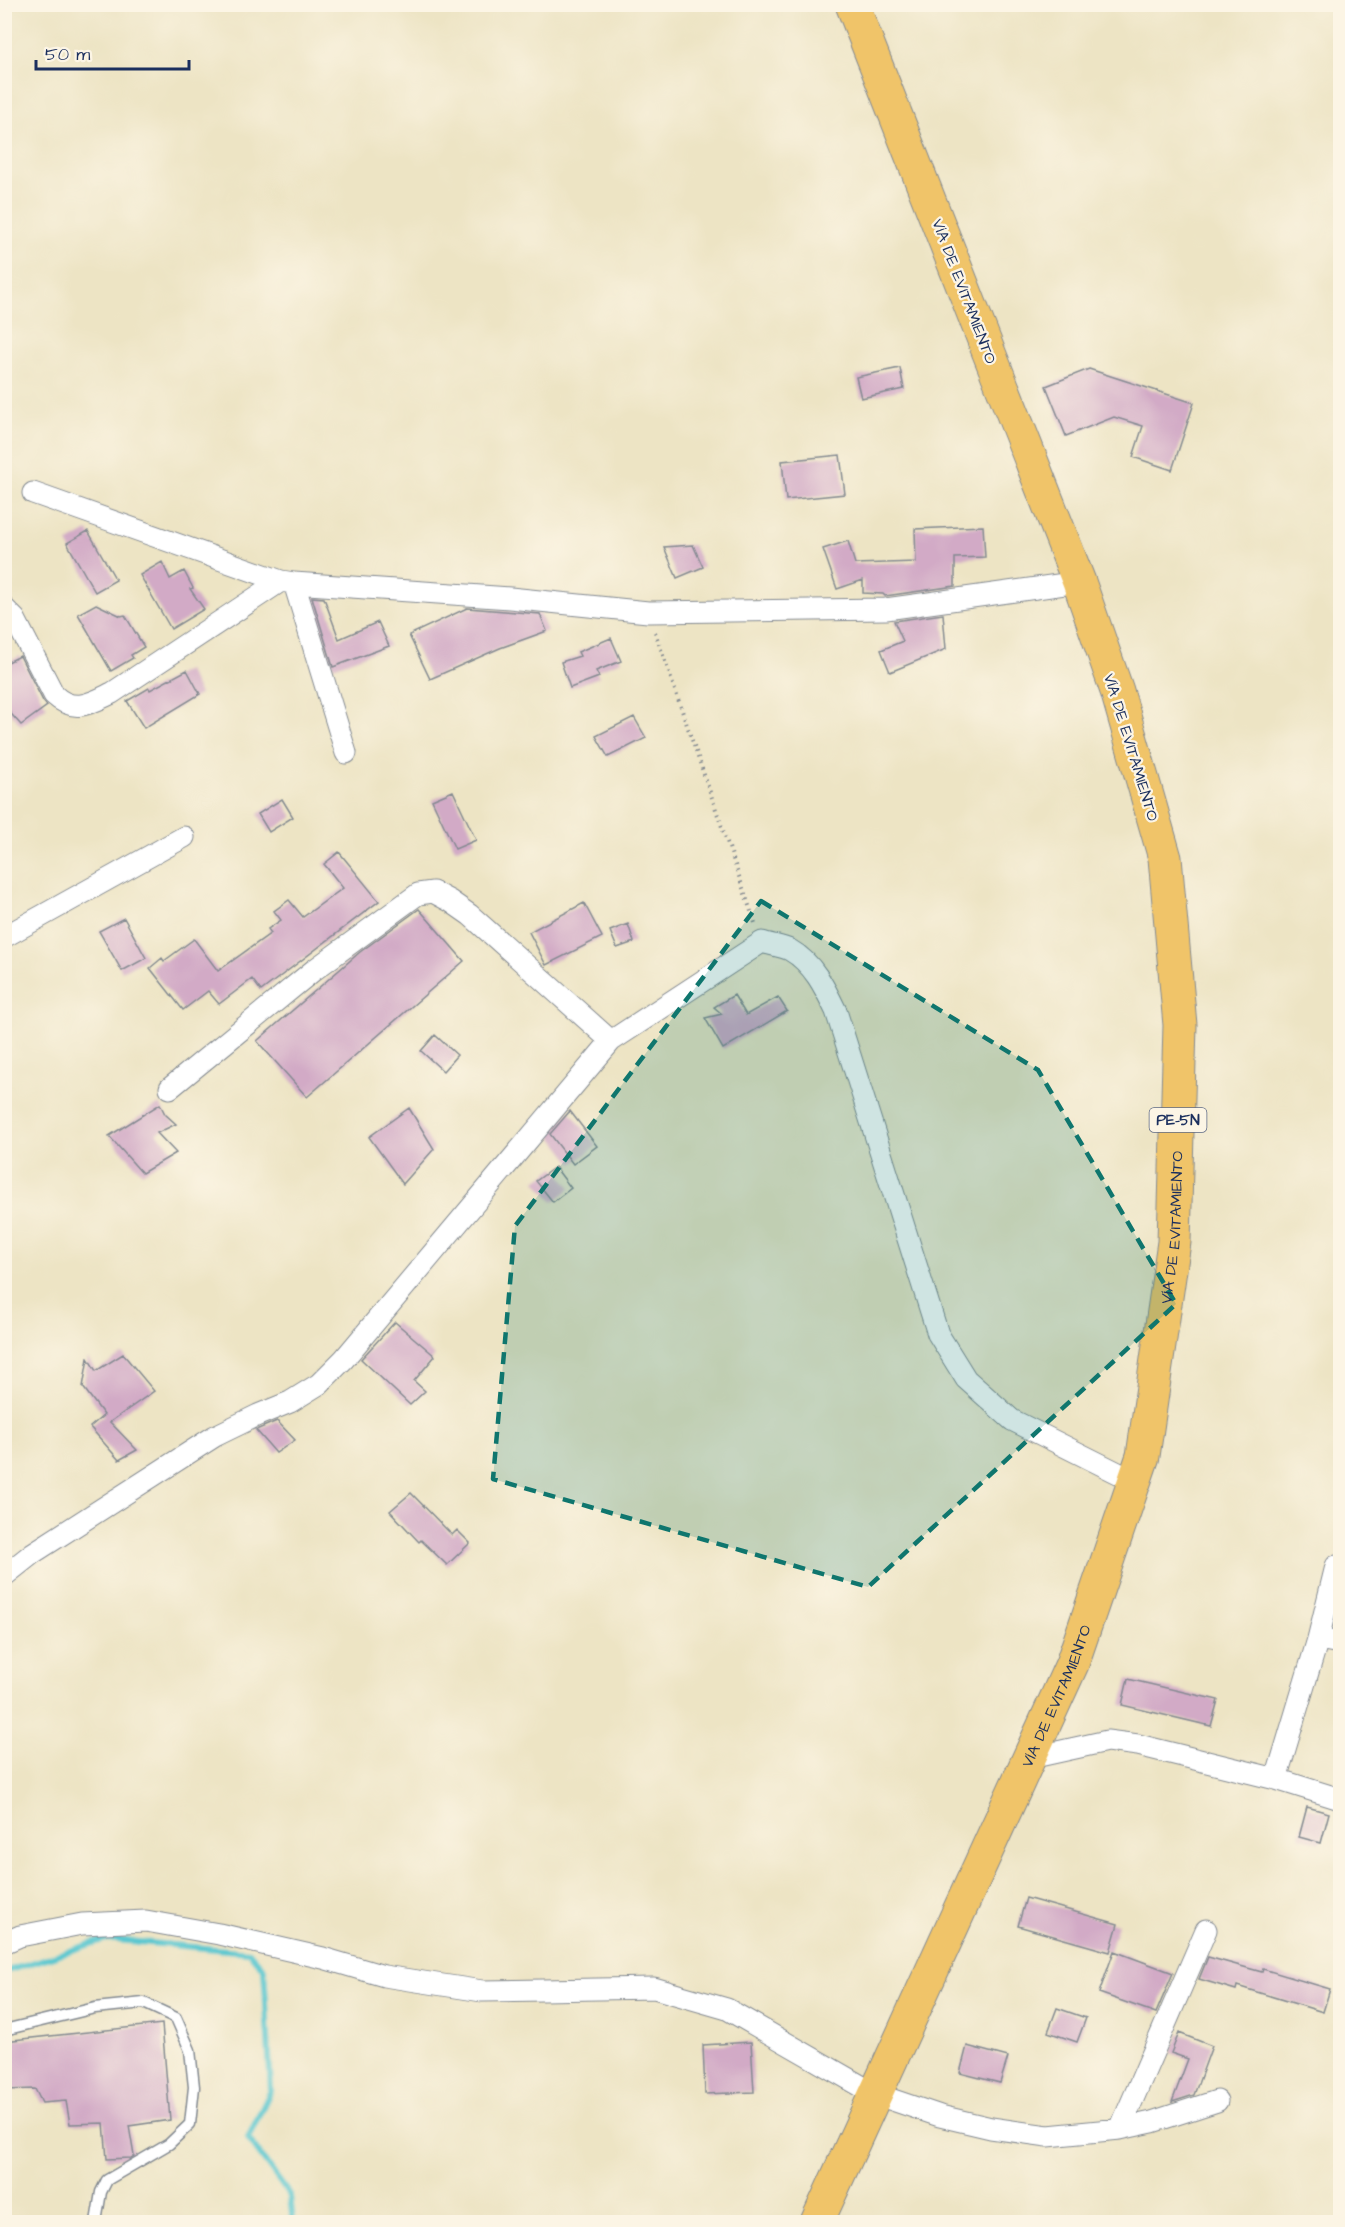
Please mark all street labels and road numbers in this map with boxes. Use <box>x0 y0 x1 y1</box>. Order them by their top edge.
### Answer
street label: VÍA DE EVITAMIENTO <box>926 216 1002 367</box>
street label: VÍA DE EVITAMIENTO <box>1098 671 1164 824</box>
road number: PE-5N <box>1150 1108 1206 1132</box>
street label: VÍA DE EVITAMIENTO <box>1155 1150 1189 1305</box>
street label: VÍA DE EVITAMIENTO <box>1016 1622 1097 1771</box>

